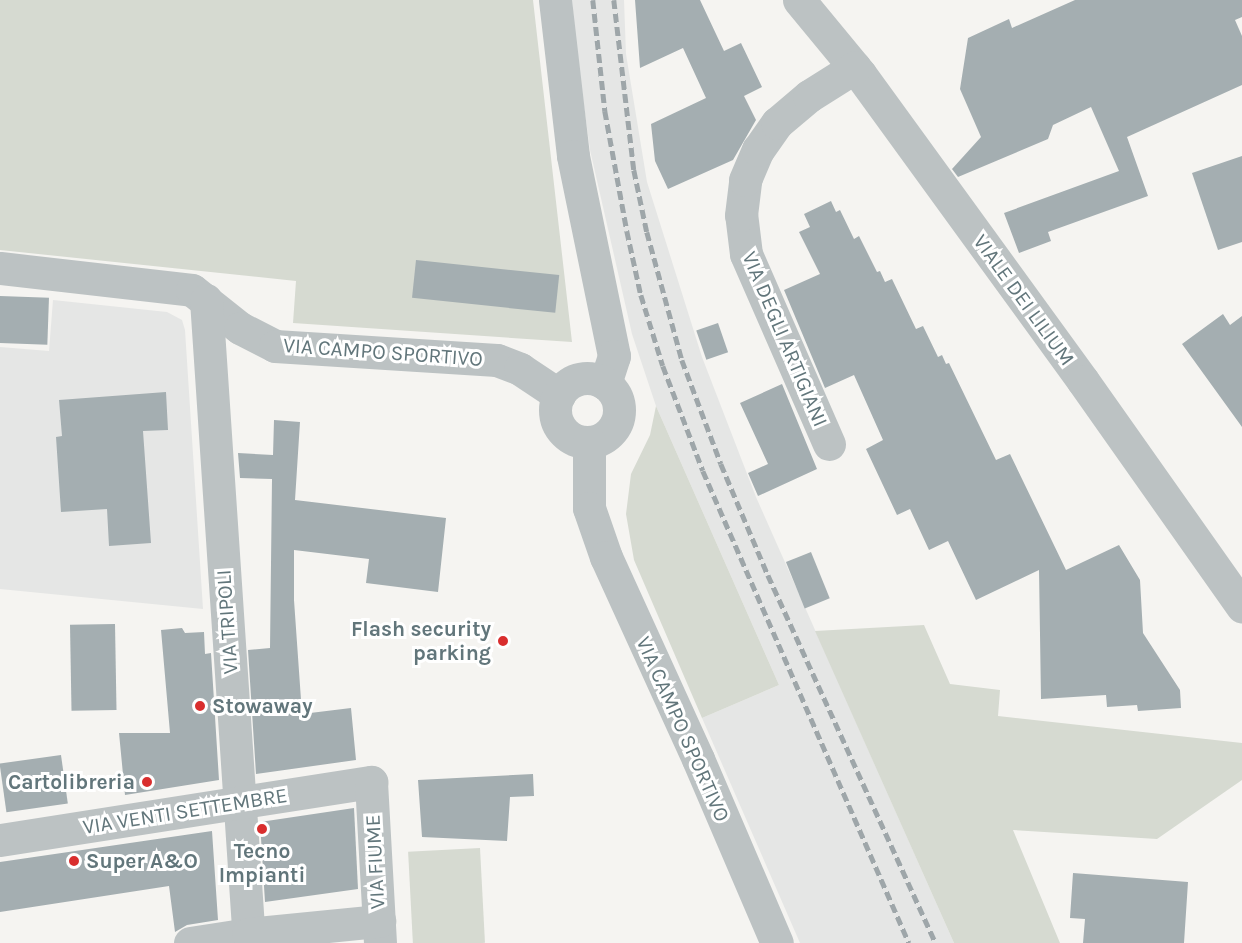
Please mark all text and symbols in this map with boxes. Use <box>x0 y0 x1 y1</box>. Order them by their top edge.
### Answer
street label: VIALE DEI LILIUM <box>968 230 1080 370</box>
street label: VIA DEGLI ARTIGIANI <box>737 248 833 430</box>
street label: VIA CAMPO SPORTIVO <box>282 332 484 372</box>
street label: VIA TRIPOLI <box>211 569 243 675</box>
place label: Flash security parking <box>351 616 491 666</box>
street label: VIA CAMPO SPORTIVO <box>631 633 735 825</box>
marker: Flash security parking <box>496 634 510 648</box>
place label: Stowaway <box>212 693 313 719</box>
marker: Stowaway <box>193 699 207 713</box>
place label: Cartolibreria <box>8 769 135 795</box>
marker: Cartolibreria <box>140 775 154 789</box>
street label: VIA VENTI SETTEMBRE <box>81 782 289 840</box>
street label: VIA FIUME <box>360 814 390 910</box>
marker: Tecno Impianti <box>255 822 269 836</box>
place label: Tecno Impianti <box>219 838 305 888</box>
place label: Super A&O <box>86 848 198 874</box>
marker: Super A&O <box>67 854 81 868</box>

